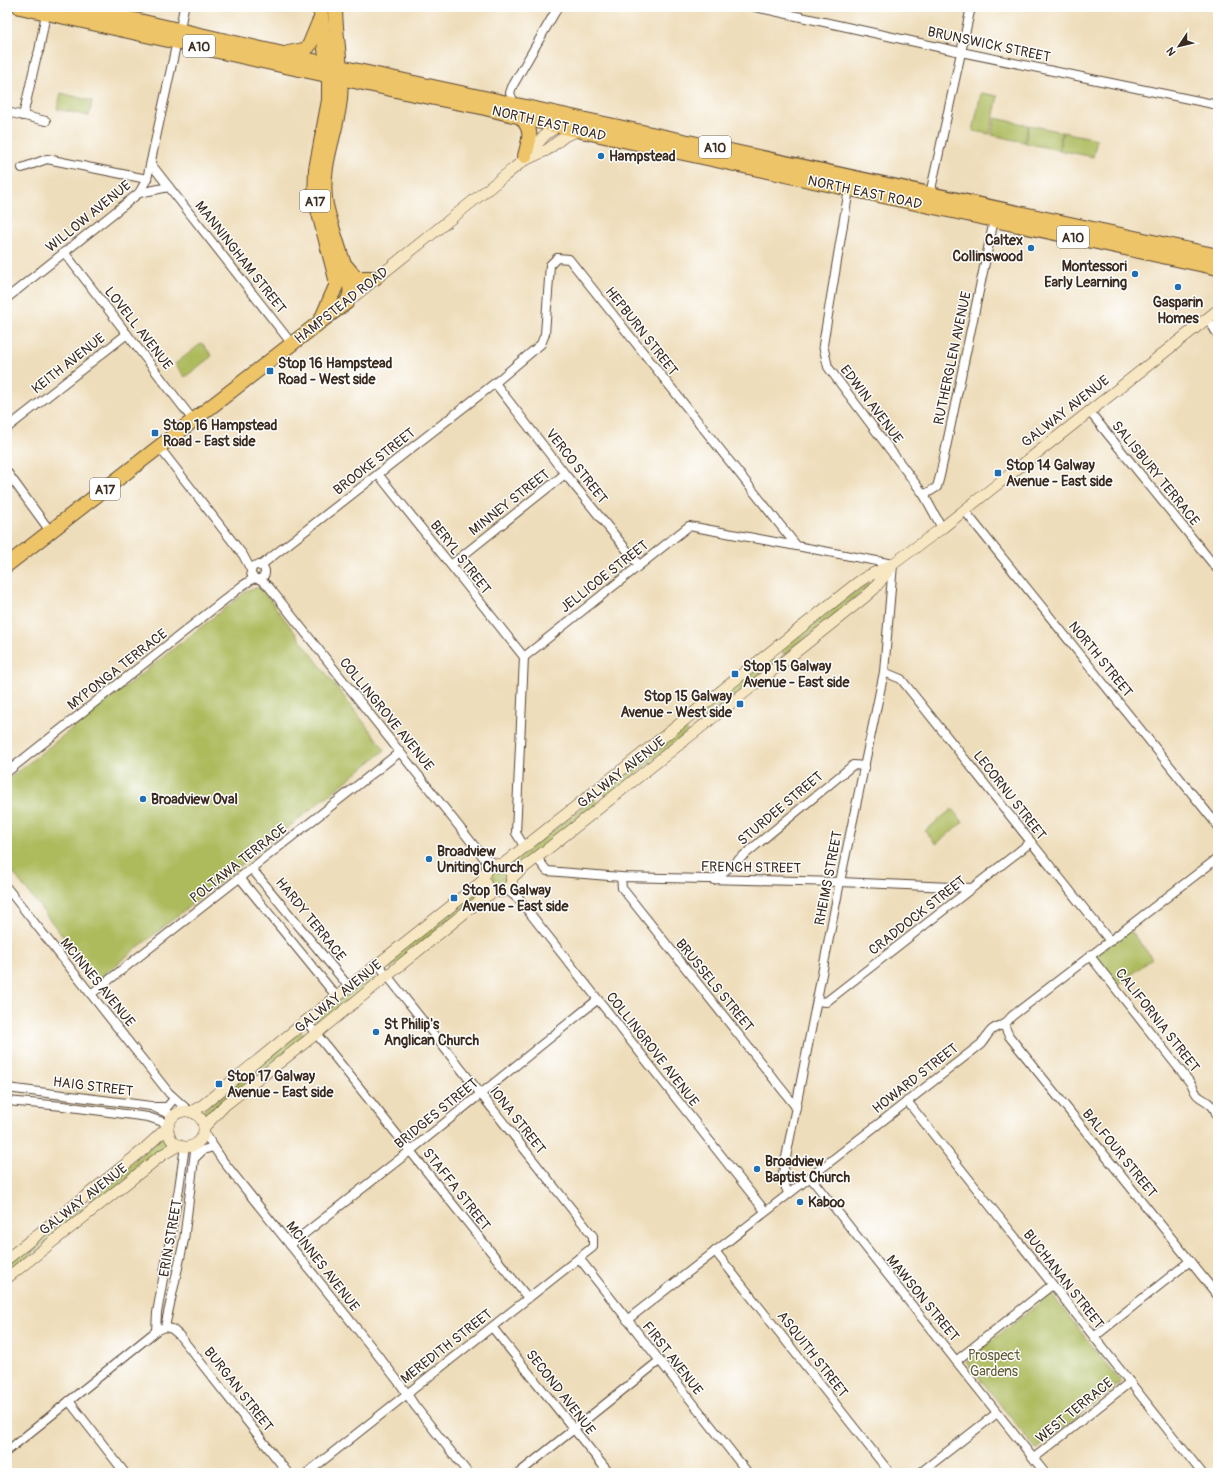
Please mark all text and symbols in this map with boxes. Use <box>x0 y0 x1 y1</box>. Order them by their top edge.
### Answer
street label: BRUNSWICK STREET <box>926 23 1052 66</box>
north arrow <box>1159 26 1199 66</box>
road number: A10 <box>183 35 215 57</box>
text: N <box>1163 44 1179 58</box>
street label: NORTH EAST ROAD <box>490 102 608 145</box>
road number: A10 <box>699 136 731 158</box>
place label: Hampstead <box>609 148 676 165</box>
marker: Hampstead <box>596 151 606 161</box>
street label: NORTH EAST ROAD <box>806 172 924 213</box>
street label: WILLOW AVENUE <box>42 177 134 256</box>
road number: A17 <box>300 190 330 212</box>
street label: MANNINGHAM STREET <box>191 198 290 317</box>
road number: A10 <box>1057 226 1089 248</box>
place label: Caltex Collinswood <box>953 232 1023 265</box>
marker: Caltex Collinswood <box>1026 243 1036 253</box>
place label: Montessori Early Learning <box>1044 258 1128 291</box>
street label: HAMPSTEAD ROAD <box>291 263 392 347</box>
marker: Montessori Early Learning <box>1130 269 1140 279</box>
marker: Gasparin Homes <box>1173 282 1183 292</box>
street label: LOVELL AVENUE <box>101 283 176 373</box>
street label: HEPBURN STREET <box>602 284 682 379</box>
street label: RUTHERGLEN AVENUE <box>930 290 975 426</box>
place label: Gasparin Homes <box>1153 294 1203 327</box>
street label: KEITH AVENUE <box>28 329 108 397</box>
place label: Stop 16 Hampstead Road - West side <box>278 355 392 388</box>
street label: EDWIN AVENUE <box>837 362 907 447</box>
marker: Stop 16 Hampstead Road - West side <box>265 366 275 376</box>
street label: GALWAY AVENUE <box>1018 372 1113 451</box>
place label: Stop 16 Hampstead Road - East side <box>163 417 277 450</box>
street label: SALISBURY TERRACE <box>1108 417 1203 529</box>
street label: BROOKE STREET <box>330 424 419 499</box>
street label: VERCO STREET <box>542 426 611 507</box>
marker: Stop 16 Hampstead Road - East side <box>150 428 160 438</box>
place label: Stop 14 Galway Avenue - East side <box>1006 457 1114 490</box>
street label: MINNEY STREET <box>466 465 553 539</box>
marker: Stop 14 Galway Avenue - East side <box>993 468 1003 478</box>
road number: A17 <box>90 478 120 500</box>
street label: BERYL STREET <box>427 517 495 598</box>
street label: JELLICOE STREET <box>557 537 652 616</box>
street label: NORTH STREET <box>1065 618 1136 701</box>
street label: MYPONGA TERRACE <box>64 625 171 714</box>
street label: COLLINGROVE AVENUE <box>336 654 437 774</box>
place label: Stop 15 Galway Avenue - East side <box>743 658 851 691</box>
marker: Stop 15 Galway Avenue - East side <box>730 669 740 679</box>
place label: Stop 15 Galway Avenue - West side <box>620 688 733 721</box>
marker: Stop 15 Galway Avenue - West side <box>735 699 745 709</box>
street label: GALWAY AVENUE <box>574 733 669 812</box>
street label: LECORNU STREET <box>970 747 1050 843</box>
street label: STURDEE STREET <box>734 768 827 849</box>
place label: Broadview Oval <box>151 791 238 808</box>
marker: Broadview Oval <box>138 794 148 804</box>
street label: POLTAWA TERRACE <box>186 820 290 907</box>
street label: RHEIMS STREET <box>811 829 846 927</box>
place label: Broadview Uniting Church <box>437 843 524 876</box>
marker: Broadview Uniting Church <box>424 854 434 864</box>
street label: FRENCH STREET <box>701 858 802 877</box>
street label: CRADDOCK STREET <box>865 872 970 959</box>
street label: HARDY TERRACE <box>272 874 349 964</box>
place label: Stop 16 Galway Avenue - East side <box>462 882 570 915</box>
marker: Stop 16 Galway Avenue - East side <box>449 893 459 903</box>
street label: MCINNES AVENUE <box>57 934 139 1030</box>
street label: BRUSSELS STREET <box>672 936 757 1035</box>
street label: GALWAY AVENUE <box>291 956 385 1037</box>
street label: CALIFORNIA STREET <box>1112 965 1204 1076</box>
street label: COLLINGROVE AVENUE <box>603 989 703 1110</box>
place label: St Philip's Anglican Church <box>384 1016 479 1049</box>
marker: St Philip's Anglican Church <box>371 1027 381 1037</box>
street label: HOWARD STREET <box>869 1039 962 1117</box>
place label: Stop 17 Galway Avenue - East side <box>227 1068 335 1101</box>
street label: HAIG STREET <box>52 1073 134 1100</box>
street label: BRIDGES STREET <box>391 1074 482 1152</box>
marker: Stop 17 Galway Avenue - East side <box>214 1079 224 1089</box>
street label: IONA STREET <box>486 1083 549 1158</box>
street label: BALFOUR STREET <box>1079 1106 1161 1201</box>
street label: STAFFA STREET <box>419 1145 494 1234</box>
place label: Broadview Baptist Church <box>765 1153 850 1186</box>
street label: GALWAY AVENUE <box>36 1160 131 1239</box>
marker: Broadview Baptist Church <box>752 1164 762 1174</box>
place label: Kaboo <box>808 1194 845 1211</box>
marker: Kaboo <box>795 1197 805 1207</box>
street label: ERIN STREET <box>155 1198 186 1278</box>
street label: MCINNES AVENUE <box>282 1218 363 1315</box>
street label: BUCHANAN STREET <box>1020 1226 1108 1332</box>
street label: MAWSON STREET <box>883 1252 963 1345</box>
street label: MEREDITH STREET <box>397 1305 496 1387</box>
street label: ASQUITH STREET <box>774 1308 852 1401</box>
street label: FIRST AVENUE <box>639 1318 707 1398</box>
street label: BURGAN STREET <box>200 1344 277 1435</box>
street label: SECOND AVENUE <box>522 1347 599 1438</box>
park label: Prospect Gardens <box>968 1347 1020 1380</box>
street label: WEST TERRACE <box>1032 1374 1116 1447</box>

